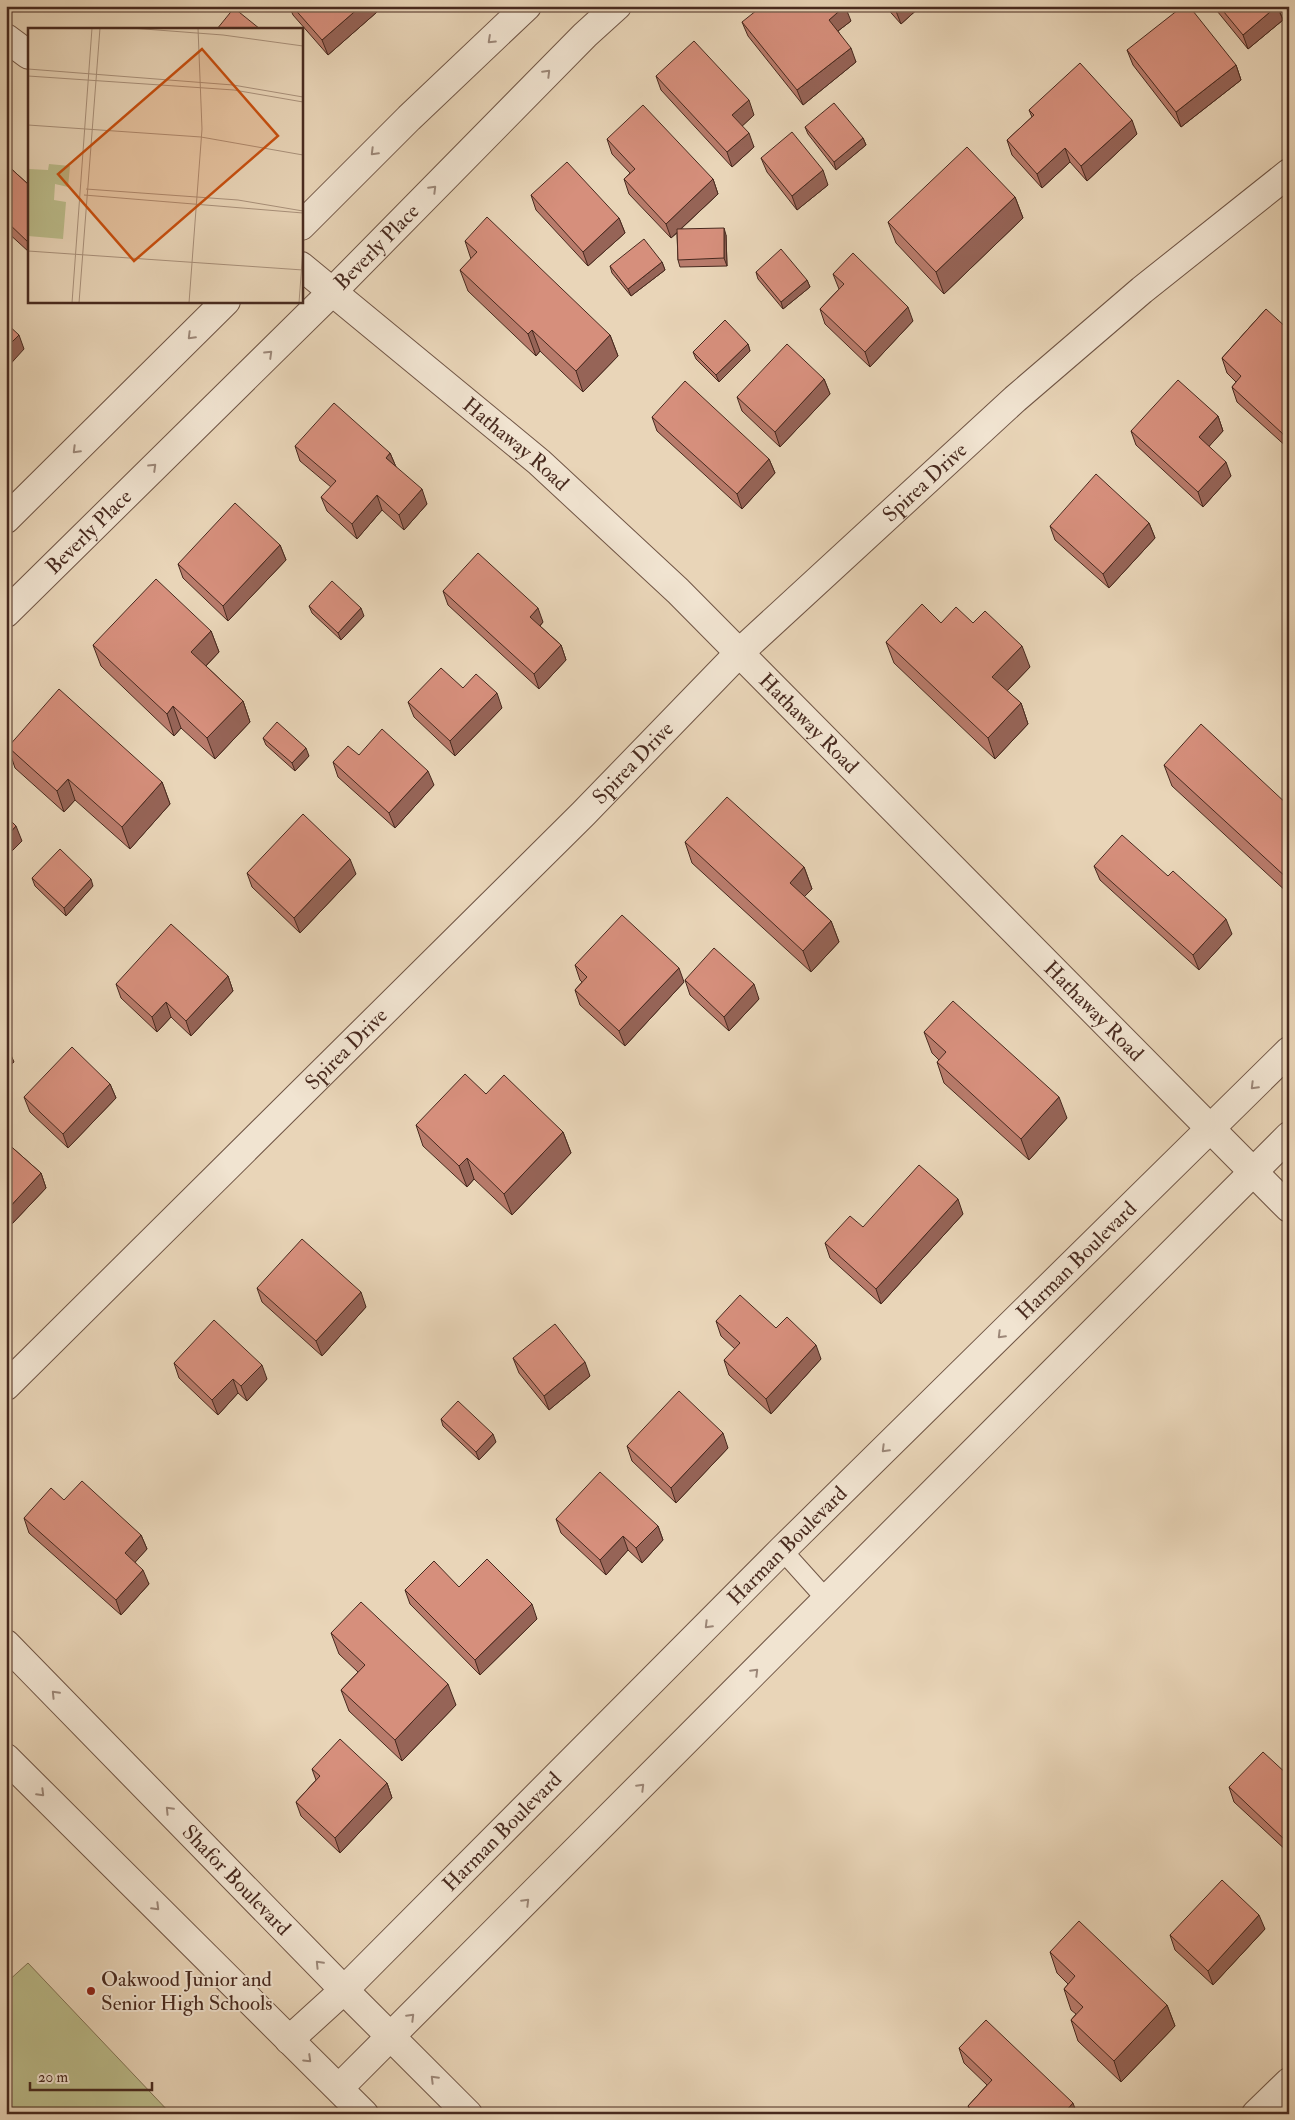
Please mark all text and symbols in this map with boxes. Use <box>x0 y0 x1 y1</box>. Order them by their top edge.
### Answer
inset map <box>28 28 302 302</box>
one-way arrow <box>488 34 497 43</box>
one-way arrow <box>541 70 550 79</box>
one-way arrow <box>371 147 380 156</box>
one-way arrow <box>427 186 436 195</box>
street label: Beverly Place <box>328 198 425 296</box>
one-way arrow <box>188 330 197 339</box>
one-way arrow <box>263 351 272 360</box>
street label: Hathaway Road <box>457 391 575 497</box>
street label: Spirea Drive <box>877 436 973 528</box>
one-way arrow <box>73 444 82 453</box>
one-way arrow <box>147 464 156 473</box>
street label: Beverly Place <box>40 483 138 580</box>
street label: Hathaway Road <box>753 667 865 780</box>
street label: Spirea Drive <box>586 715 679 810</box>
street label: Hathaway Road <box>1038 955 1150 1067</box>
street label: Spirea Drive <box>299 1002 393 1096</box>
one-way arrow <box>1251 1080 1260 1089</box>
street label: Harman Boulevard <box>1010 1195 1143 1326</box>
one-way arrow <box>998 1329 1007 1338</box>
one-way arrow <box>882 1443 891 1452</box>
street label: Harman Boulevard <box>721 1480 853 1611</box>
one-way arrow <box>705 1619 714 1628</box>
one-way arrow <box>749 1669 758 1678</box>
one-way arrow <box>52 1691 61 1700</box>
street label: Harman Boulevard <box>436 1765 568 1897</box>
one-way arrow <box>635 1784 644 1793</box>
one-way arrow <box>35 1787 44 1796</box>
one-way arrow <box>166 1807 175 1816</box>
street label: Shafor Boulevard <box>176 1819 297 1942</box>
one-way arrow <box>520 1899 529 1908</box>
one-way arrow <box>150 1902 159 1911</box>
one-way arrow <box>316 1961 325 1970</box>
place label: Oakwood Junior and Senior High Schools <box>101 1966 273 2017</box>
marker: Oakwood Junior and Senior High Schools <box>85 1985 97 1997</box>
one-way arrow <box>405 2014 414 2023</box>
one-way arrow <box>303 2053 312 2062</box>
scale bar <box>30 2060 152 2092</box>
text: 20 m <box>38 2068 68 2087</box>
one-way arrow <box>431 2076 440 2085</box>

